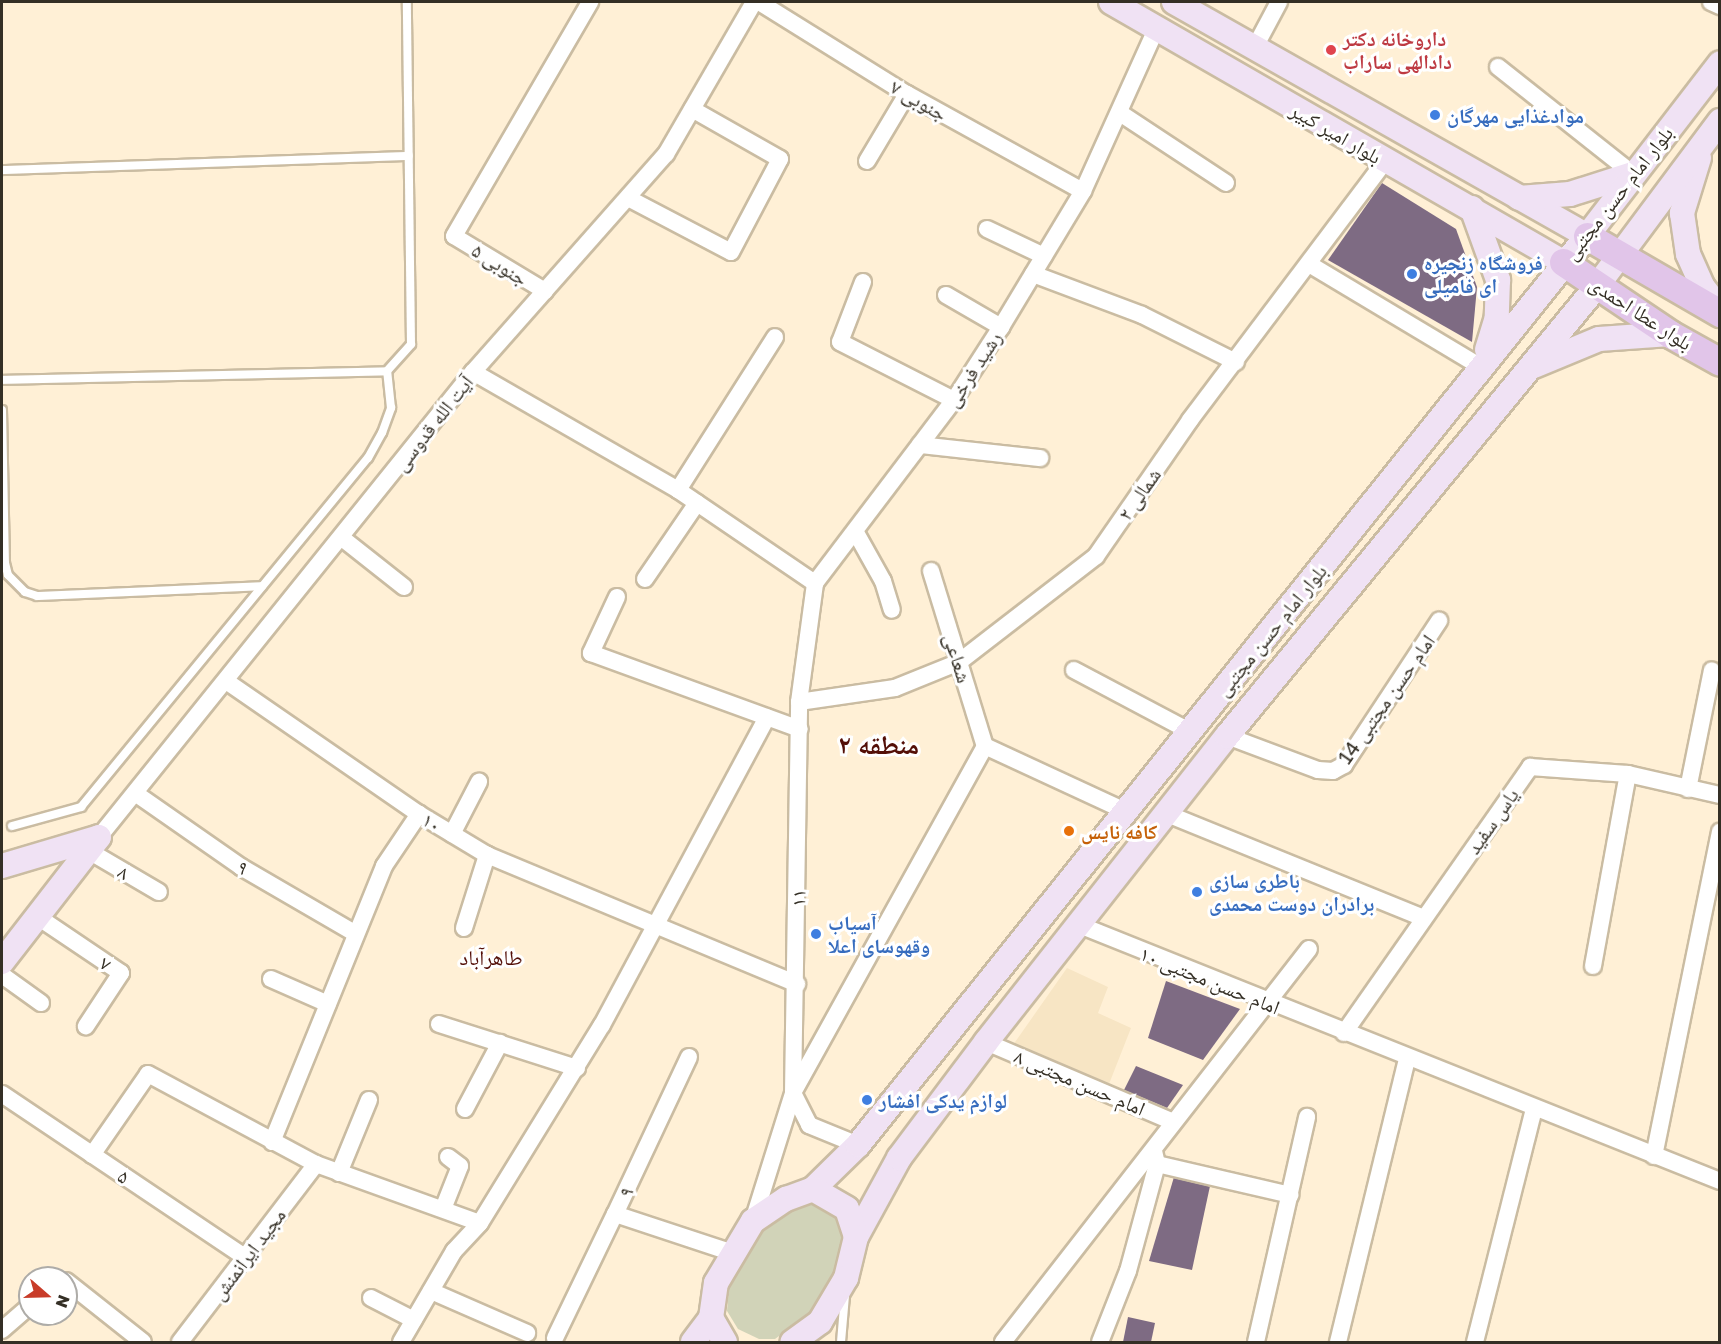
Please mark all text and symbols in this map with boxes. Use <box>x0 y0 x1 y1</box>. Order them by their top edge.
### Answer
place label: داروخانه دکتر دادالهی ساراب <box>1343 27 1452 74</box>
marker: داروخانه دکتر دادالهی ساراب <box>1324 43 1338 57</box>
street label: ۷ جنوبی <box>887 74 951 126</box>
street label: بلوار امیر کبیر <box>1286 97 1386 169</box>
place label: موادغذایی مهرگان <box>1447 103 1584 127</box>
marker: موادغذایی مهرگان <box>1428 108 1442 122</box>
street label: بلوار امام حسن مجتبی <box>1558 121 1678 265</box>
street label: ۵ جنوبی <box>468 238 532 290</box>
place label: فروشگاه زنجیره ای فامیلی <box>1424 250 1543 297</box>
marker: فروشگاه زنجیره ای فامیلی <box>1405 267 1419 281</box>
street label: بلوار عطا احمدی <box>1585 271 1697 355</box>
street label: رشید فرخی <box>940 327 1006 411</box>
street label: آیت الله قدوسی <box>388 370 478 476</box>
street label: ۲ شمالی <box>1112 463 1166 525</box>
street label: بلوار امام حسن مجتبی <box>1210 559 1332 701</box>
street label: شعاعی <box>939 630 977 686</box>
street label: امام حسن مجتبی 14 <box>1332 630 1440 768</box>
district label: منطقه ۲ <box>839 729 919 761</box>
street label: یاس سفید <box>1461 783 1523 859</box>
street label: ۱۰ <box>418 807 446 837</box>
place label: کافه نایس <box>1081 819 1157 843</box>
marker: کافه نایس <box>1062 824 1076 838</box>
street label: ۹ <box>233 854 253 880</box>
street label: ۸ <box>114 859 134 885</box>
place label: باطری سازی برادران دوست محمدی <box>1209 868 1374 915</box>
marker: باطری سازی برادران دوست محمدی <box>1190 885 1204 899</box>
street label: ۱۱ <box>786 889 810 907</box>
place label: آسیاب وقهوسای اعلا <box>828 910 930 957</box>
marker: آسیاب وقهوسای اعلا <box>809 927 823 941</box>
street label: امام حسن مجتبی ۱۰ <box>1137 941 1283 1019</box>
district label: طاهرآباد <box>459 944 523 970</box>
street label: ۷ <box>96 951 116 975</box>
street label: امام حسن مجتبی ۸ <box>1011 1044 1149 1120</box>
place label: لوازم یدکی افشار <box>879 1088 1007 1112</box>
marker: لوازم یدکی افشار <box>860 1093 874 1107</box>
street label: ۵ <box>114 1164 134 1188</box>
street label: ۹ <box>613 1183 639 1201</box>
street label: مجید ایرانمنش <box>206 1203 290 1305</box>
north arrow <box>18 1266 78 1326</box>
text: N <box>52 1292 75 1311</box>

